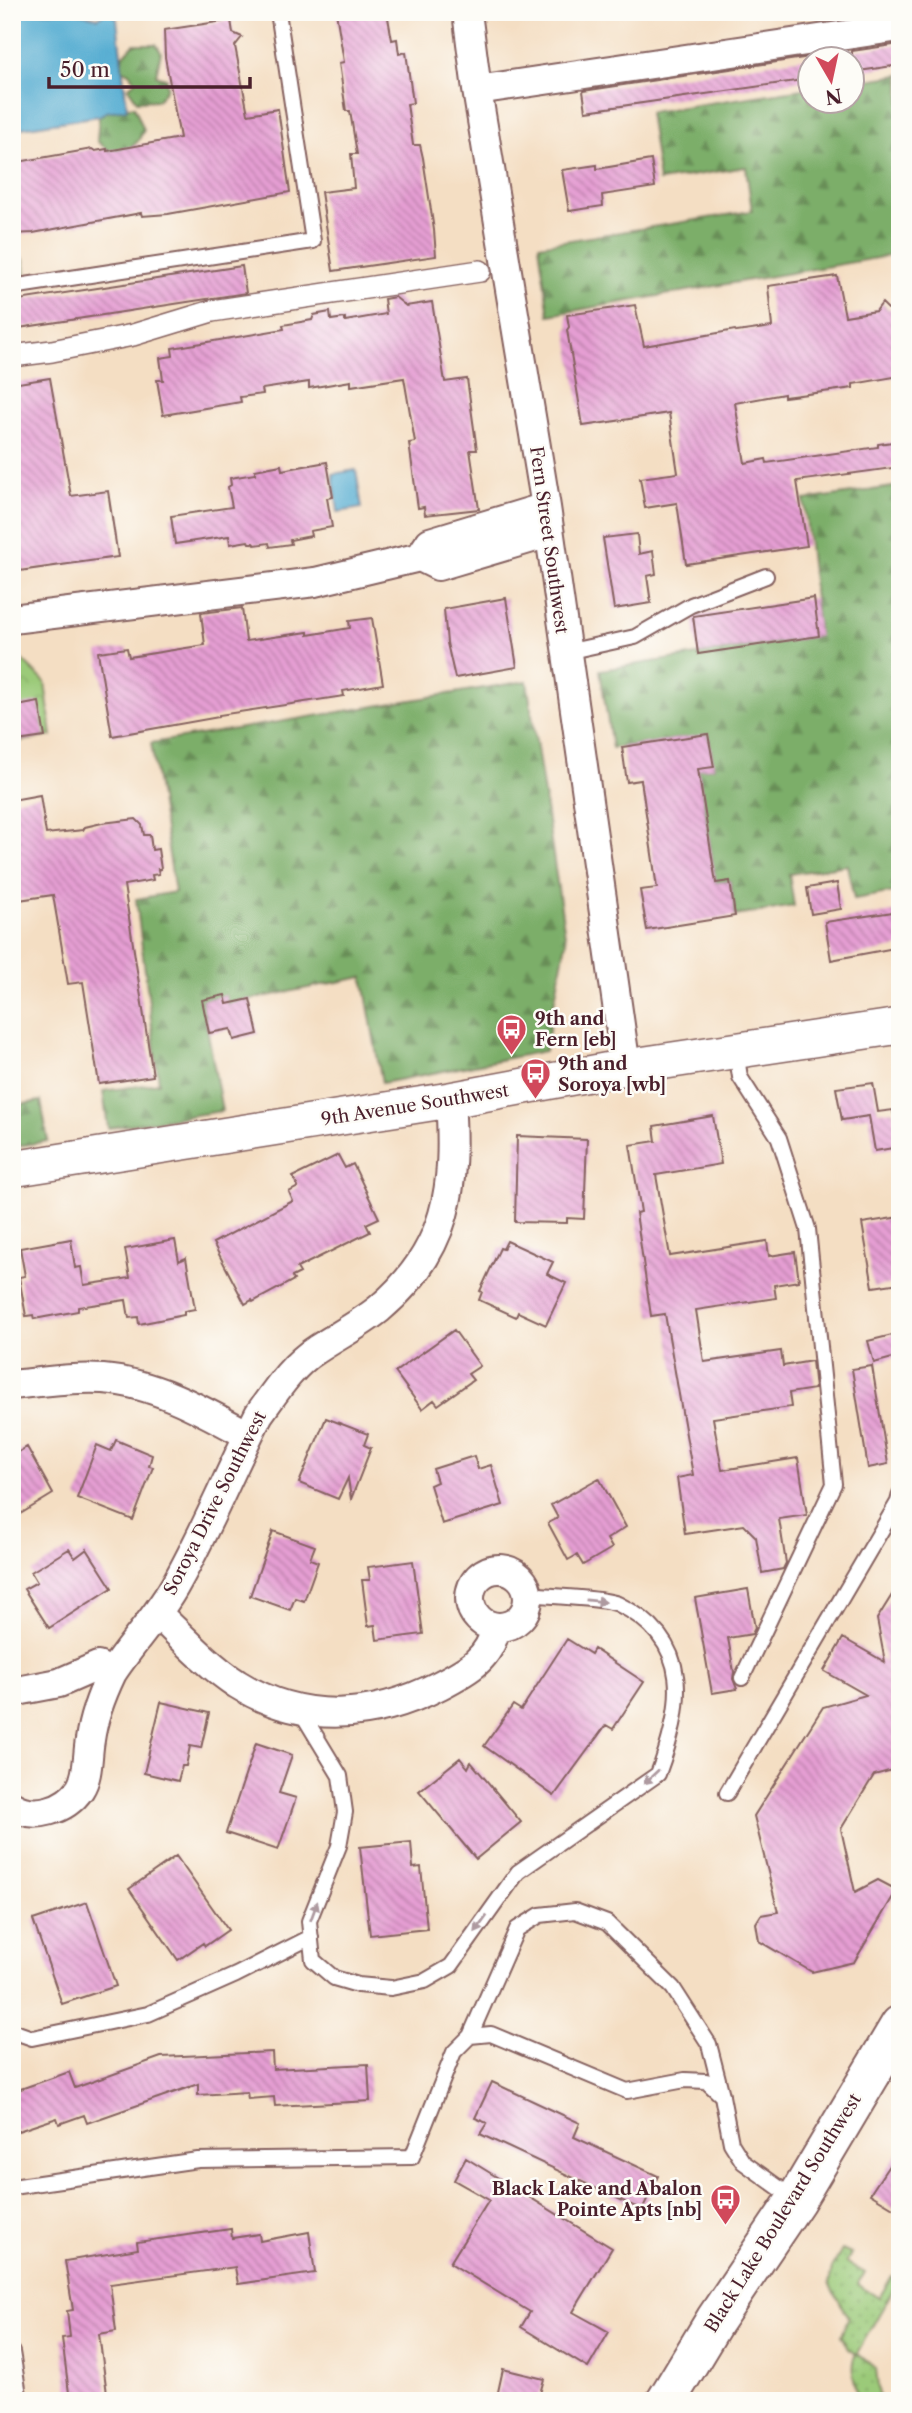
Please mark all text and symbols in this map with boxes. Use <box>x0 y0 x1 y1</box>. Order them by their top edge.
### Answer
scale bar <box>49 46 250 90</box>
north arrow <box>796 46 866 116</box>
text: 50 m <box>60 57 110 82</box>
text: N <box>824 84 844 109</box>
street label: Fern Street Southwest <box>525 445 573 636</box>
place label: 9th and Fern [eb] <box>535 1008 617 1051</box>
bus stop icon: 9th and Fern [eb] <box>495 1012 529 1056</box>
place label: 9th and Soroya [wb] <box>558 1053 666 1096</box>
bus stop icon: 9th and Soroya [wb] <box>518 1057 552 1101</box>
street label: 9th Avenue Southwest <box>320 1079 511 1131</box>
street label: Soroya Drive Southwest <box>159 1407 271 1599</box>
one-way arrow <box>585 1596 607 1607</box>
one-way arrow <box>642 1769 660 1785</box>
one-way arrow <box>308 1900 319 1921</box>
one-way arrow <box>474 1915 488 1933</box>
street label: Black Lake Boulevard Southwest <box>700 2089 866 2337</box>
place label: Black Lake and Abalon Pointe Apts [nb] <box>492 2178 703 2221</box>
bus stop icon: Black Lake and Abalon Pointe Apts [nb] <box>708 2182 742 2226</box>

